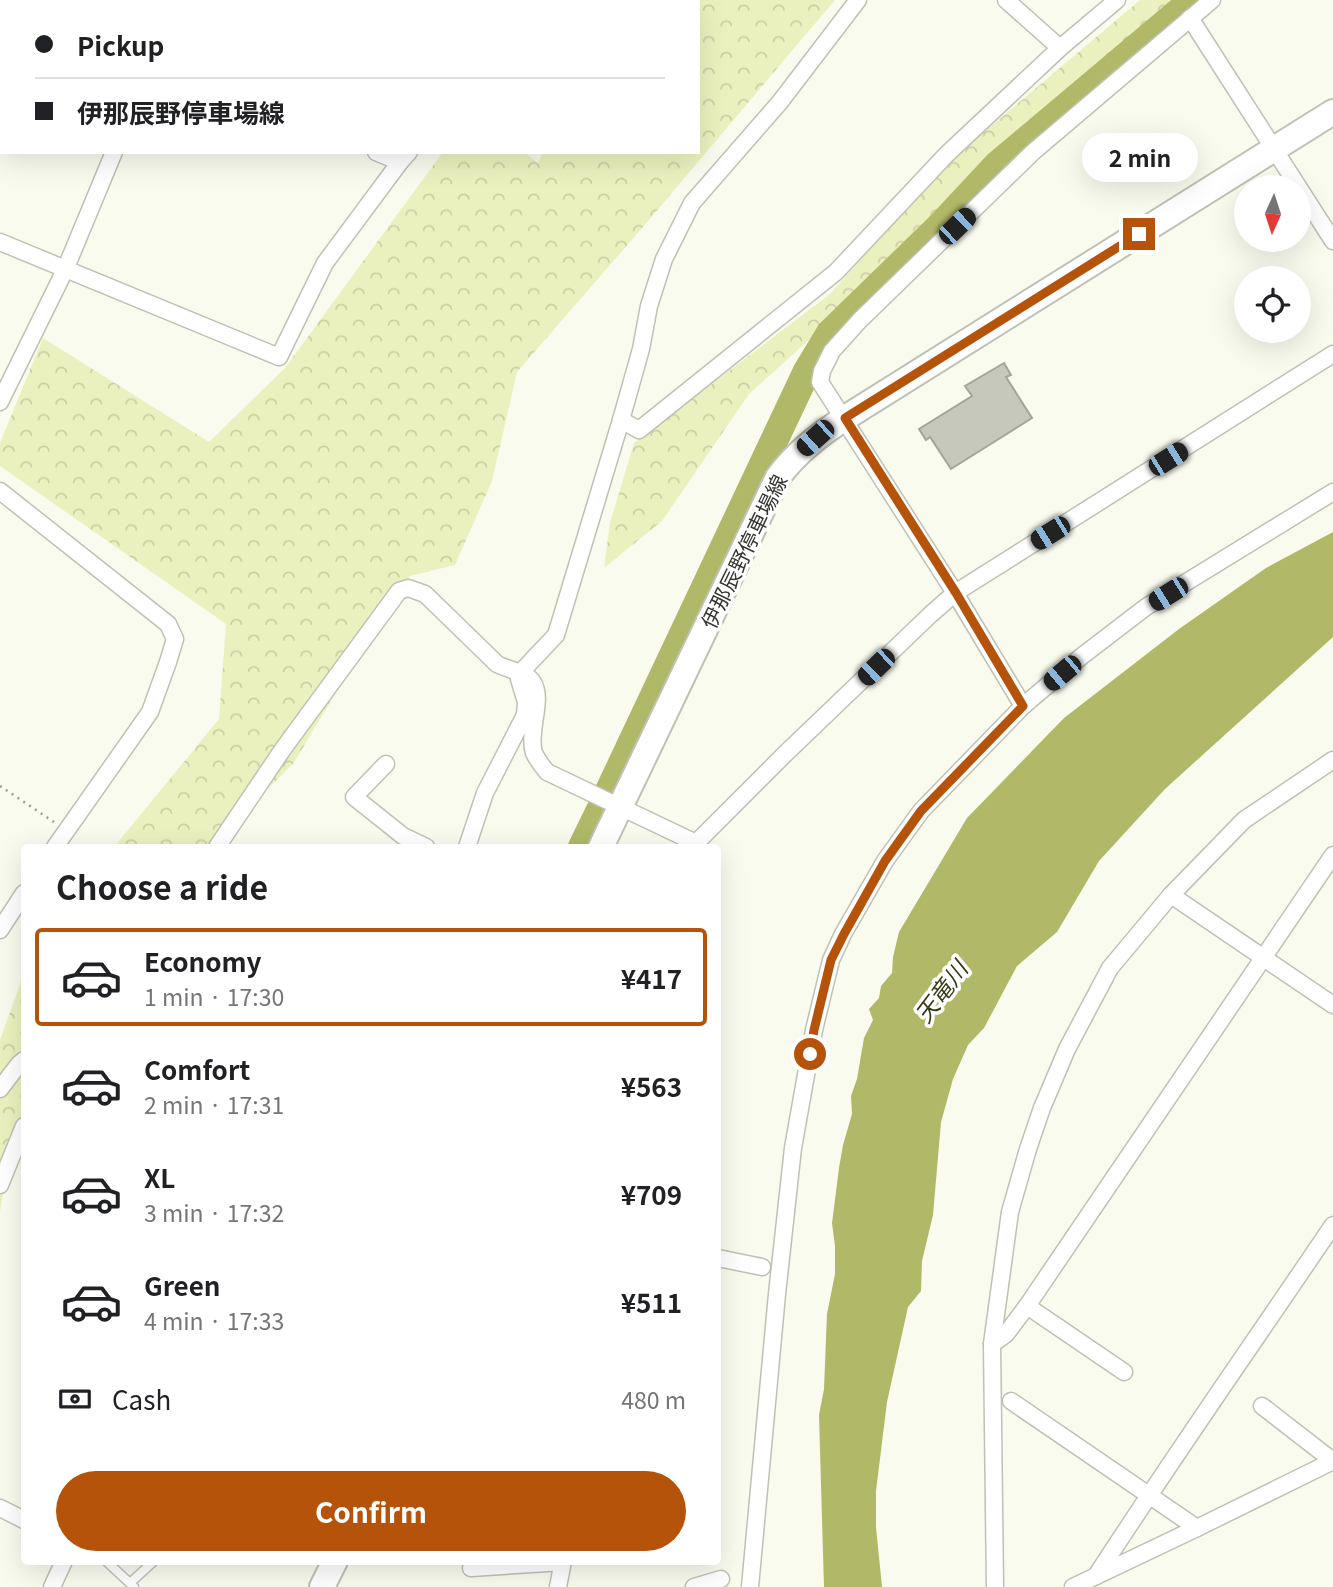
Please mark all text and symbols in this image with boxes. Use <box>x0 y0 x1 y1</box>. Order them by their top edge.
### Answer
text: Pickup <box>77 26 164 63</box>
text: 伊那辰野停車場線 <box>77 93 285 130</box>
callout: 2 min <box>1081 132 1197 182</box>
text: 2 min <box>1109 140 1171 174</box>
north arrow <box>1234 175 1311 252</box>
map controls <box>1234 175 1311 343</box>
car <box>935 204 980 248</box>
route end <box>1123 218 1155 250</box>
button: locate <box>1234 266 1311 343</box>
car <box>793 416 838 460</box>
car <box>1145 439 1192 479</box>
street label: 伊那辰野停車場線 <box>693 469 793 633</box>
car <box>1027 513 1074 553</box>
car <box>1145 574 1192 614</box>
car <box>854 645 899 689</box>
car <box>1040 651 1085 695</box>
text: Choose a ride <box>56 863 268 909</box>
text: Economy <box>144 942 262 979</box>
icon: car <box>60 946 123 1009</box>
water label: 天竜川 <box>906 951 976 1029</box>
text: ¥417 <box>621 959 682 996</box>
text: 1 min · 17:30 <box>144 979 284 1013</box>
route start <box>794 1038 826 1070</box>
text: Comfort <box>144 1050 250 1087</box>
icon: car <box>60 1054 123 1117</box>
text: ¥563 <box>621 1067 682 1104</box>
text: 2 min · 17:31 <box>144 1087 284 1121</box>
text: XL <box>144 1158 175 1195</box>
icon: car <box>60 1162 123 1225</box>
text: ¥709 <box>621 1175 682 1212</box>
text: 3 min · 17:32 <box>144 1195 284 1229</box>
text: Green <box>144 1266 220 1303</box>
icon: car <box>60 1270 123 1333</box>
text: ¥511 <box>621 1283 682 1320</box>
text: 4 min · 17:33 <box>144 1303 284 1337</box>
icon: cash <box>56 1380 94 1418</box>
text: Cash <box>112 1380 171 1417</box>
text: 480 m <box>621 1382 686 1416</box>
button: Confirm <box>56 1471 686 1551</box>

